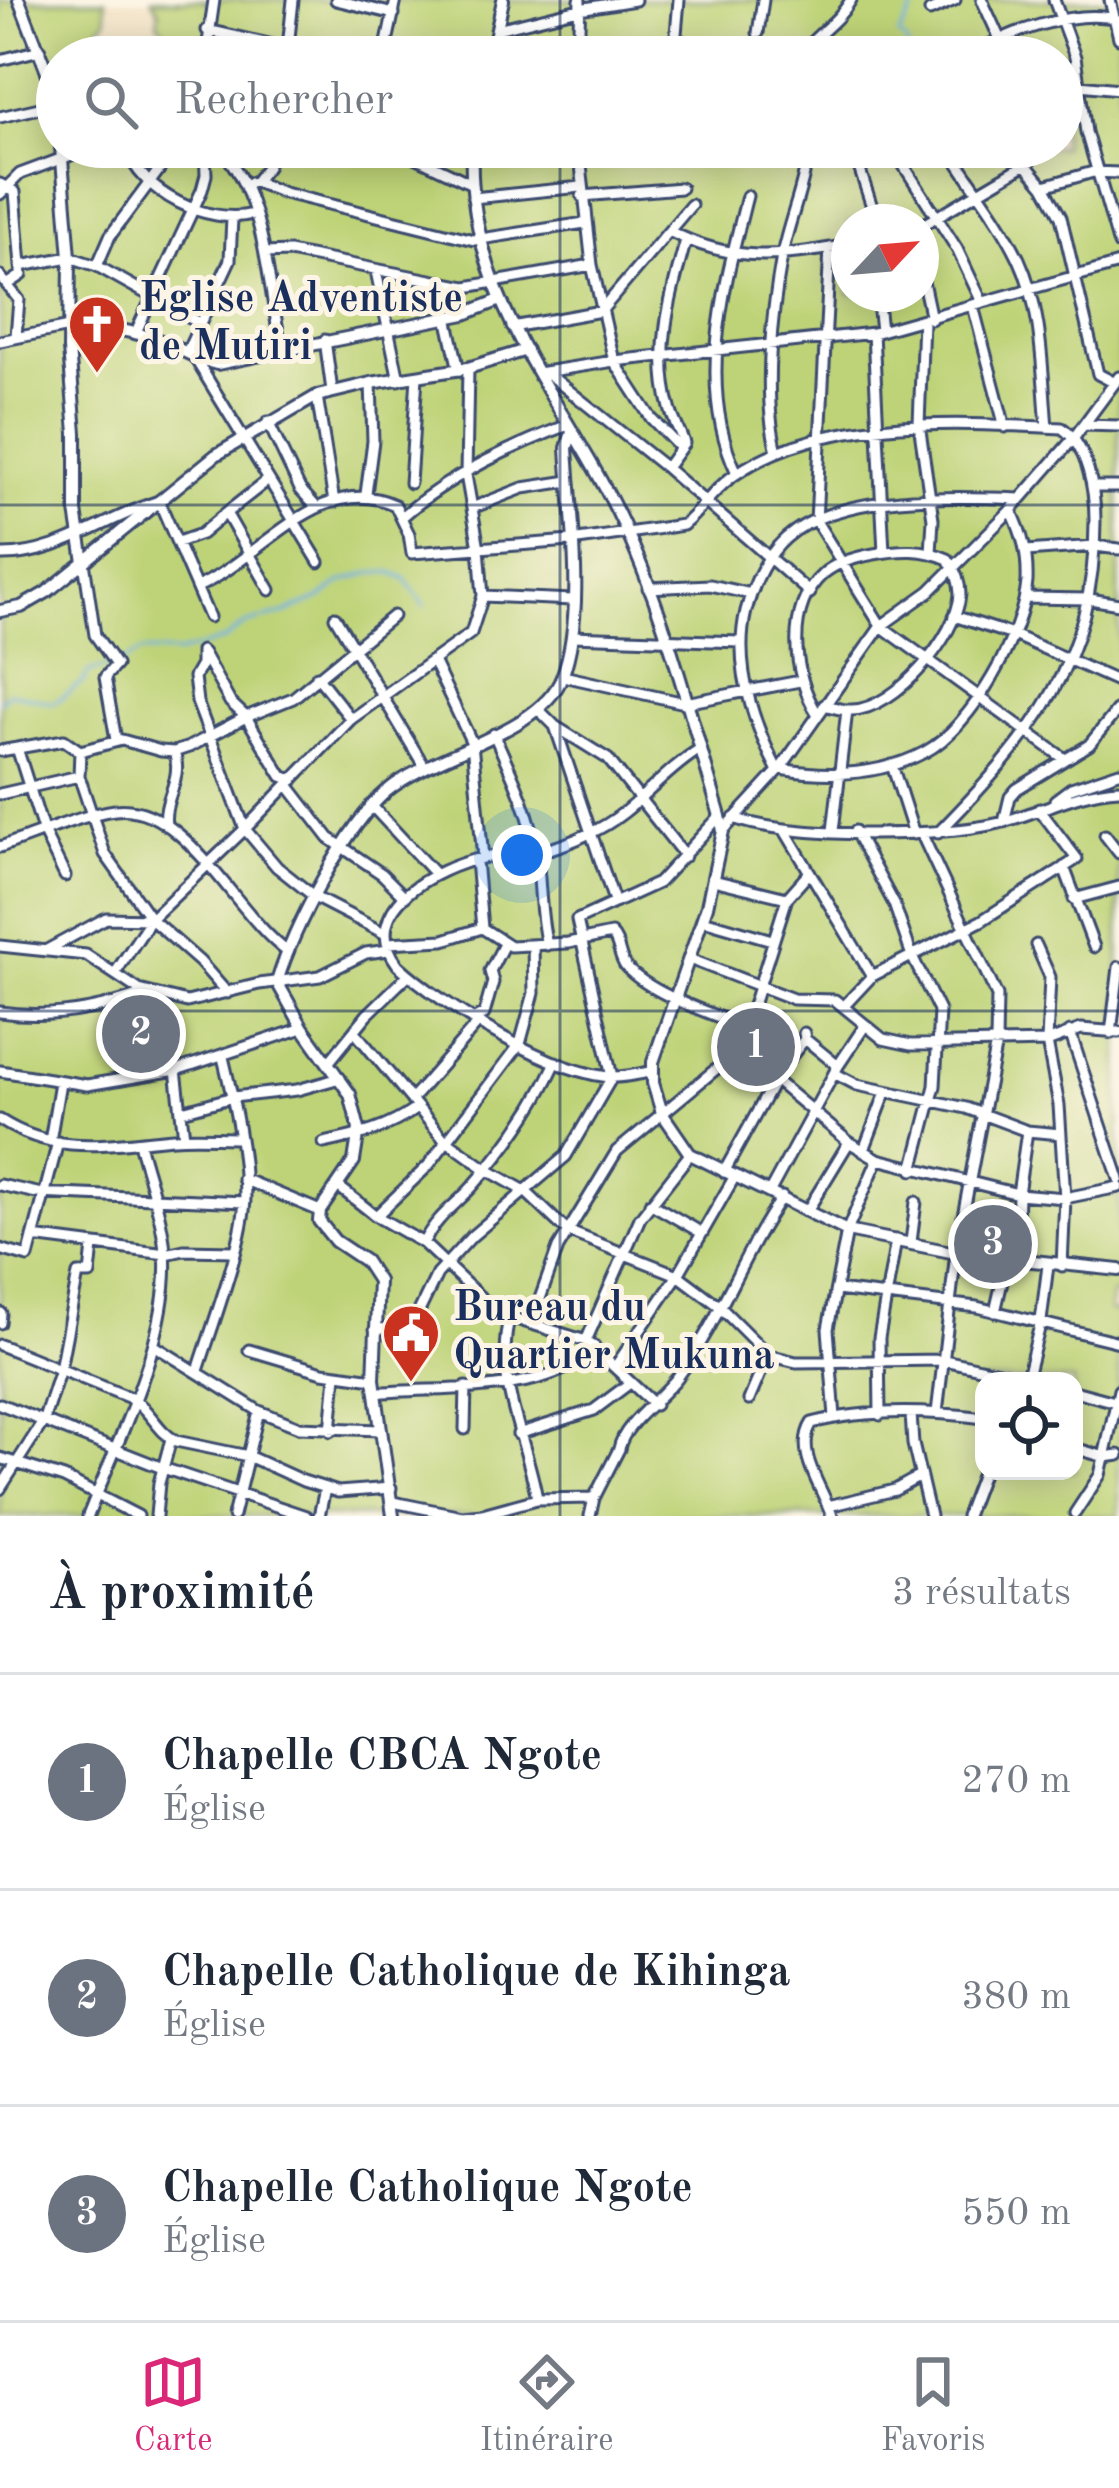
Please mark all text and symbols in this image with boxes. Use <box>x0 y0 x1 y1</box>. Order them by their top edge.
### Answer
search box <box>36 36 1083 168</box>
icon: search <box>78 69 144 135</box>
text: Rechercher <box>174 79 393 124</box>
north arrow <box>831 204 939 312</box>
place label: Eglise Adventiste de Mutiri <box>139 279 463 369</box>
church icon: Eglise Adventiste de Mutiri <box>66 293 128 375</box>
your location <box>492 825 552 885</box>
pin: 2 <box>102 989 180 1079</box>
pin: 1 <box>717 1002 795 1092</box>
pin: 3 <box>954 1199 1032 1289</box>
place label: Bureau du Quartier Mukuna <box>453 1288 775 1378</box>
public building icon: Bureau du Quartier Mukuna <box>380 1302 442 1384</box>
map controls <box>975 1372 1083 1480</box>
button: locate <box>975 1372 1083 1480</box>
text: À proximité <box>48 1569 315 1620</box>
text: 3 résultats <box>892 1574 1071 1613</box>
text: Chapelle CBCA Ngote <box>162 1735 602 1780</box>
text: 1 <box>76 1762 98 1801</box>
text: 270 m <box>961 1762 1071 1801</box>
text: Église <box>162 1790 266 1829</box>
text: Chapelle Catholique de Kihinga <box>162 1951 791 1996</box>
text: 2 <box>76 1978 98 2017</box>
text: 380 m <box>961 1978 1071 2017</box>
text: Église <box>162 2006 266 2045</box>
text: Chapelle Catholique Ngote <box>162 2167 693 2212</box>
text: 3 <box>76 2194 98 2233</box>
text: 550 m <box>961 2194 1071 2233</box>
text: Église <box>162 2222 266 2261</box>
tab: Carte <box>134 2349 212 2462</box>
tab: Itinéraire <box>480 2349 614 2462</box>
tab: Favoris <box>881 2349 985 2462</box>

